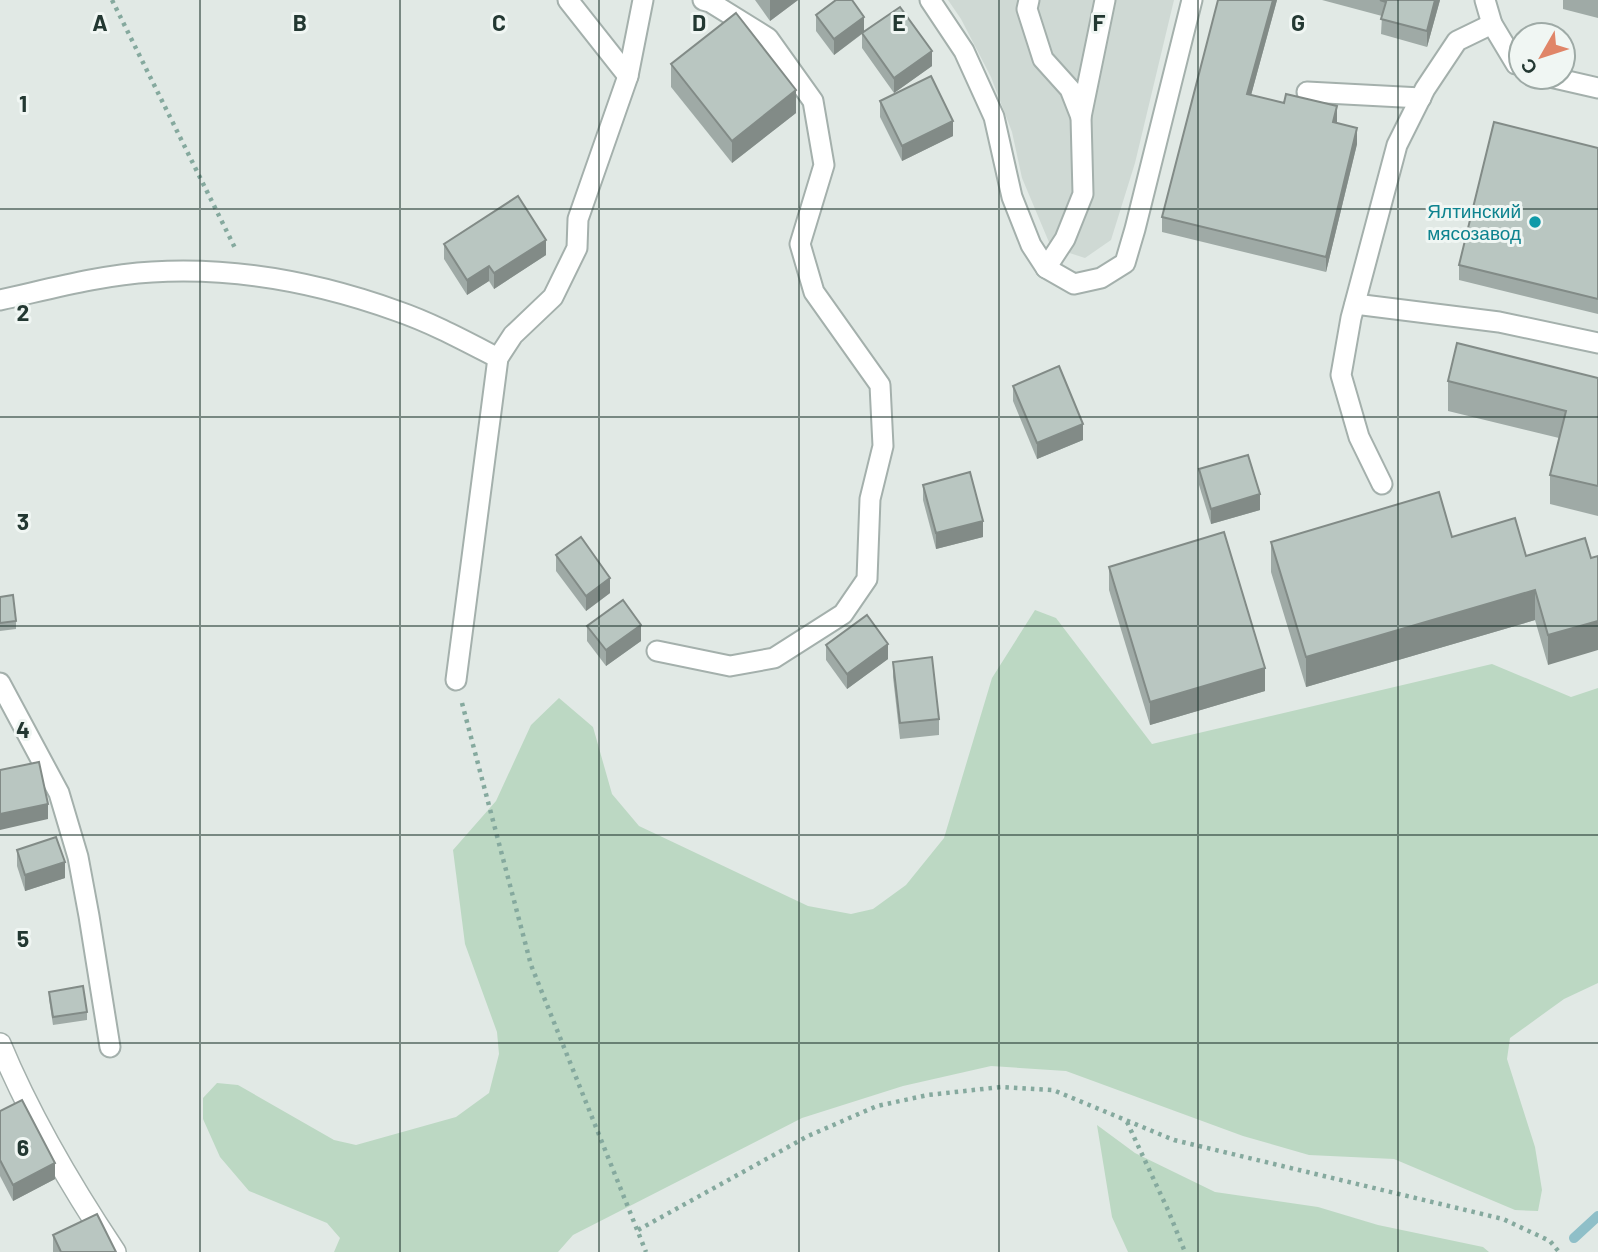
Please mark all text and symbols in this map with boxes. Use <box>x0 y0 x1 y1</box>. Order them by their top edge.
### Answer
text: A <box>92 8 108 36</box>
text: B <box>293 8 307 36</box>
text: C <box>492 8 506 36</box>
text: D <box>692 8 706 36</box>
text: E <box>892 8 906 36</box>
text: F <box>1093 8 1106 36</box>
text: G <box>1291 8 1305 36</box>
north arrow <box>1507 21 1577 91</box>
text: С <box>1515 54 1542 80</box>
text: 1 <box>19 89 27 117</box>
place label: Ялтинский мясозавод <box>1427 199 1521 244</box>
marker: Ялтинский мясозавод <box>1527 214 1543 230</box>
text: 2 <box>17 298 29 326</box>
text: 3 <box>17 507 29 535</box>
text: 4 <box>16 715 30 743</box>
text: 5 <box>17 924 29 952</box>
text: 6 <box>17 1133 29 1161</box>

